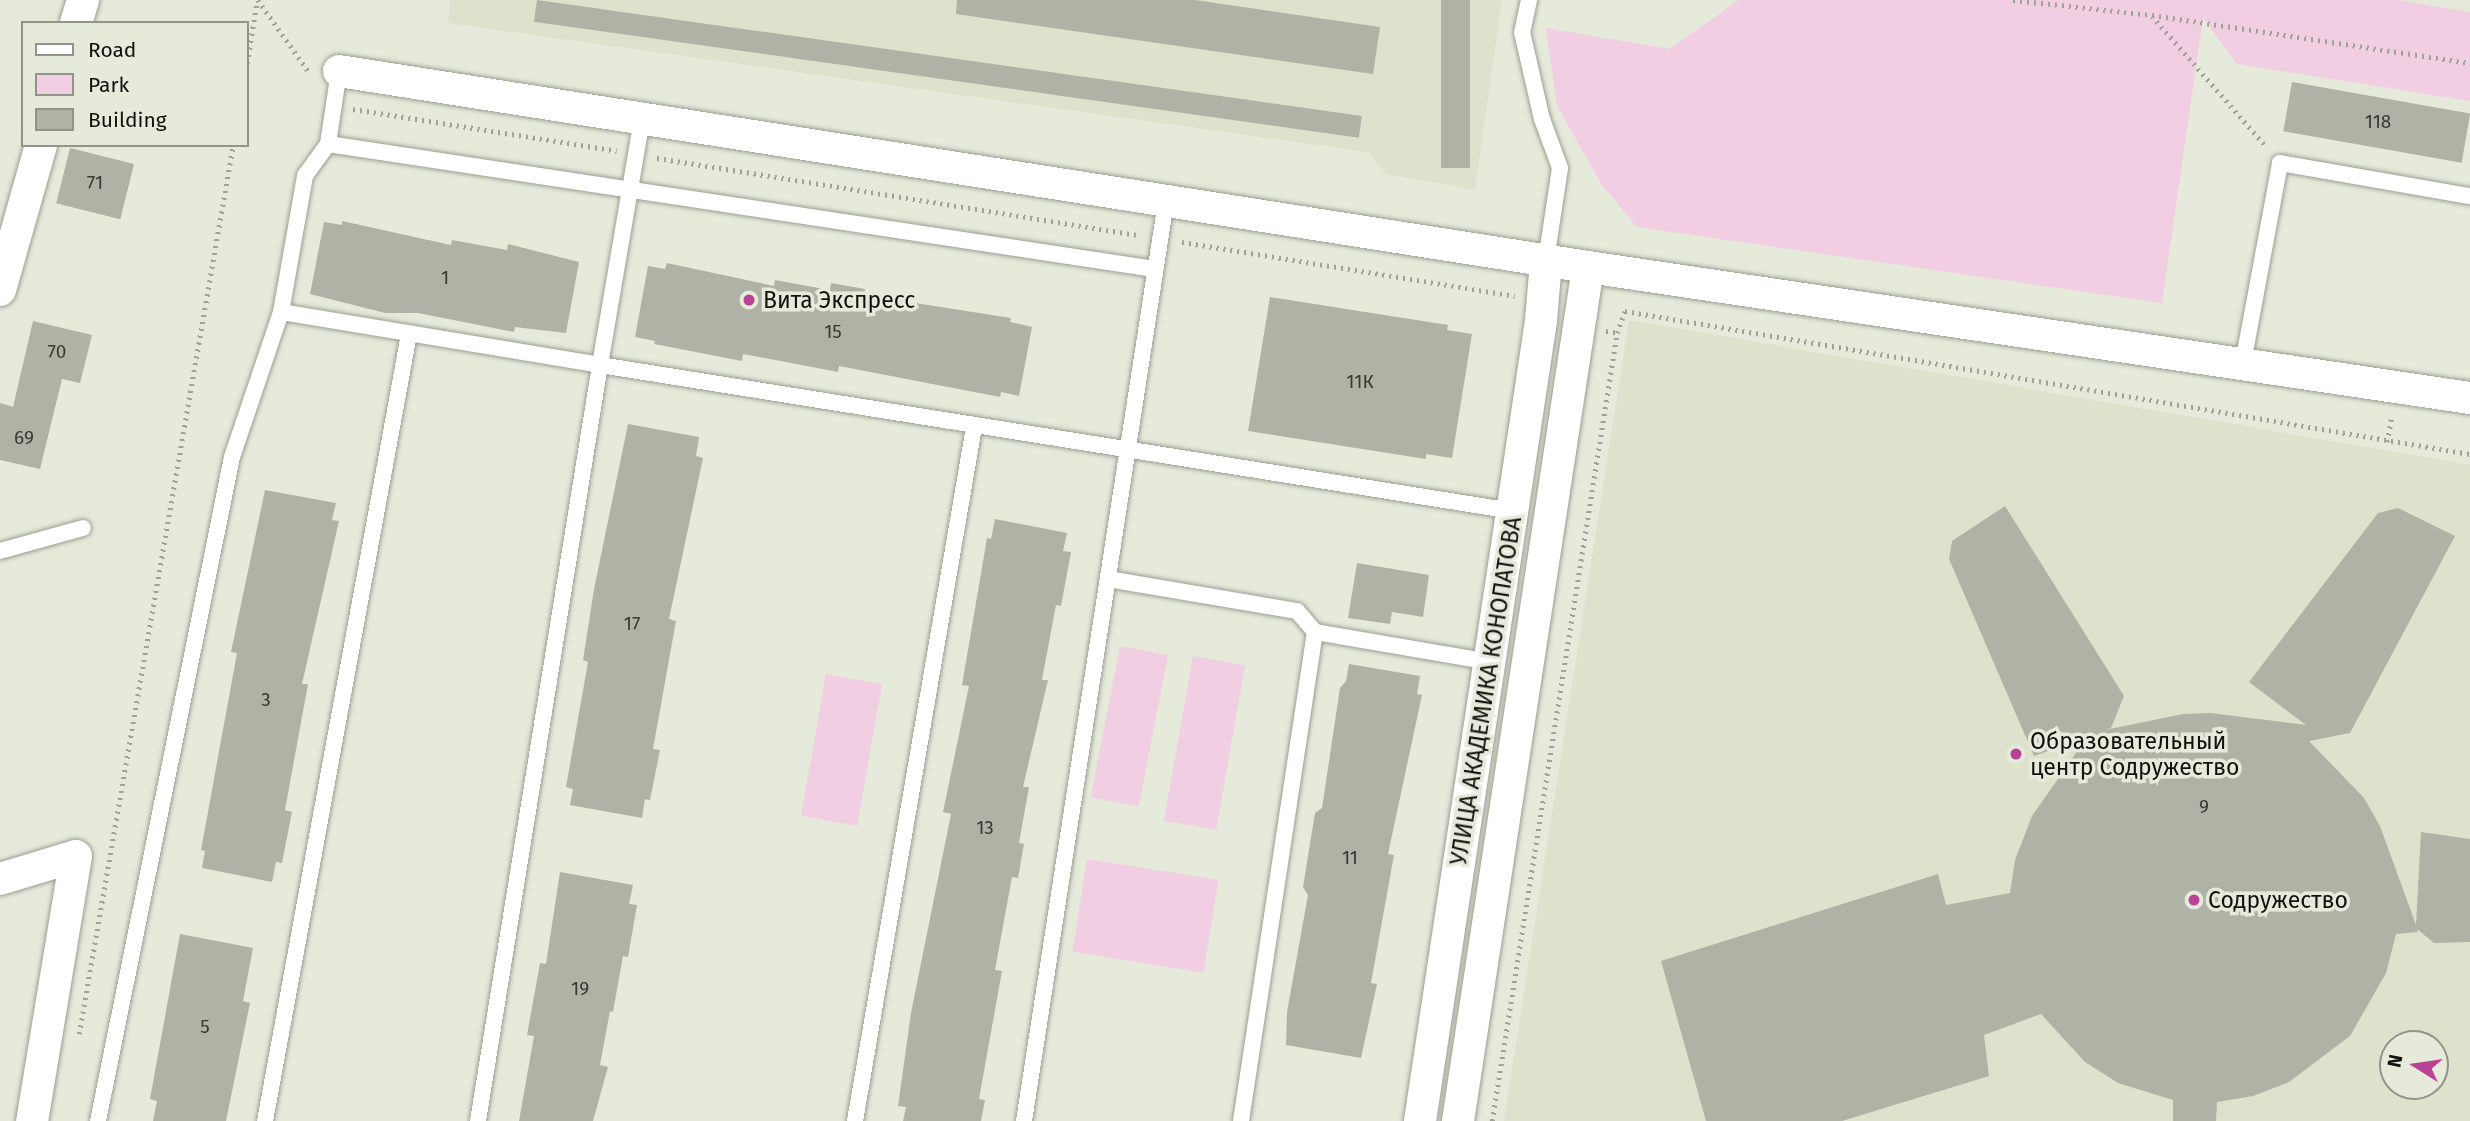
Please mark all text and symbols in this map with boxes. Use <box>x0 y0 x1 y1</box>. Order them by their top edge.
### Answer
legend <box>21 21 248 147</box>
text: Road <box>88 37 136 63</box>
text: Park <box>88 72 129 98</box>
text: Building <box>88 107 167 133</box>
house number: 118 <box>2365 111 2391 133</box>
house number: 71 <box>87 172 103 194</box>
house number: 1 <box>441 267 449 289</box>
place label: Вита Экспресс <box>763 286 915 314</box>
marker: Вита Экспресс <box>741 292 757 308</box>
house number: 15 <box>824 321 842 343</box>
house number: 70 <box>48 341 66 363</box>
house number: 11К <box>1346 371 1374 393</box>
house number: 69 <box>14 427 34 449</box>
street label: УЛИЦА АКАДЕМИКА КОНОПАТОВА <box>1445 515 1527 867</box>
house number: 17 <box>624 613 640 635</box>
house number: 3 <box>261 689 271 711</box>
place label: Образовательный центр Содружество <box>2030 727 2239 781</box>
marker: Образовательный центр Содружество <box>2008 746 2024 762</box>
house number: 9 <box>2199 796 2209 818</box>
house number: 13 <box>976 817 994 839</box>
house number: 11 <box>1342 847 1358 869</box>
place label: Содружество <box>2208 886 2348 914</box>
marker: Содружество <box>2186 892 2202 908</box>
house number: 19 <box>571 978 589 1000</box>
house number: 5 <box>200 1016 210 1038</box>
north arrow <box>2379 1030 2449 1100</box>
text: N <box>2382 1052 2407 1070</box>

